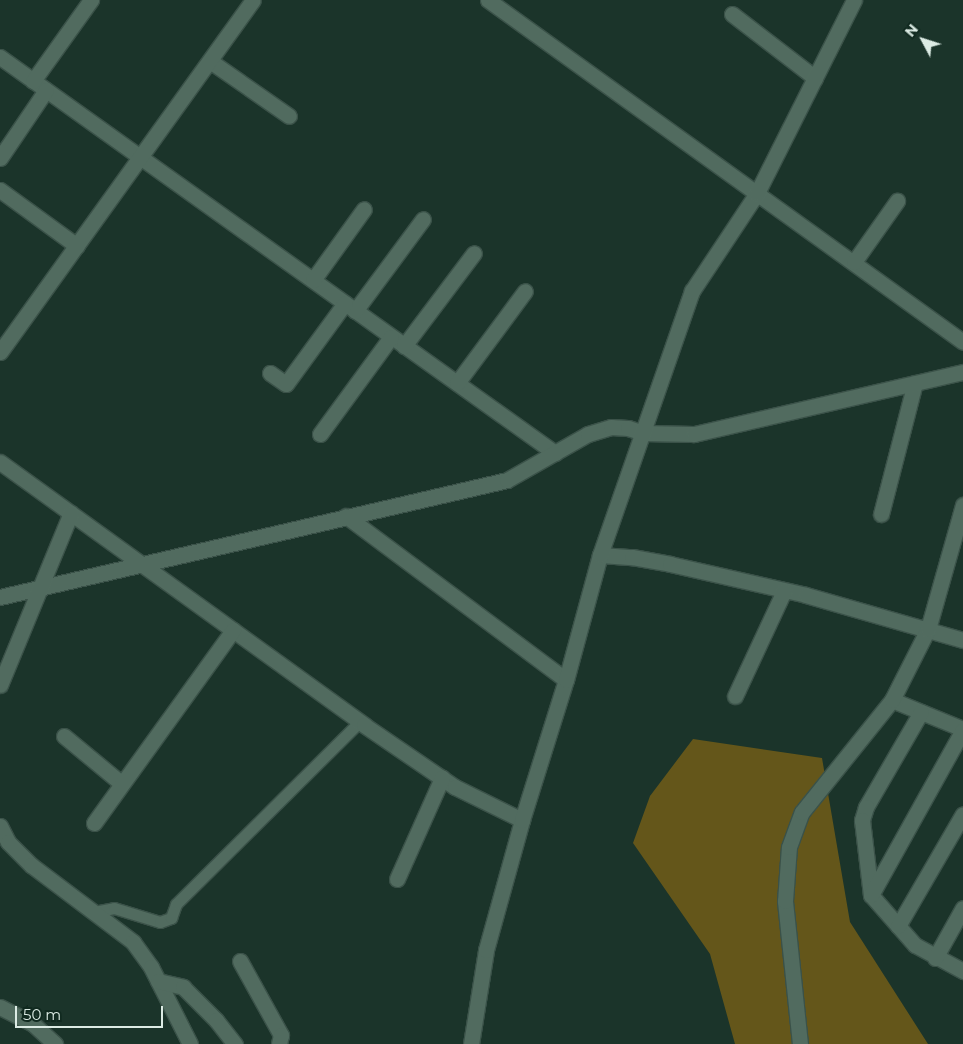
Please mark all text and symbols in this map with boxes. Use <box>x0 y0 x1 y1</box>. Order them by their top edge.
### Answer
north arrow <box>898 15 948 65</box>
text: N <box>901 20 922 40</box>
scale bar <box>18 996 165 1028</box>
text: 50 m <box>23 1005 61 1024</box>

